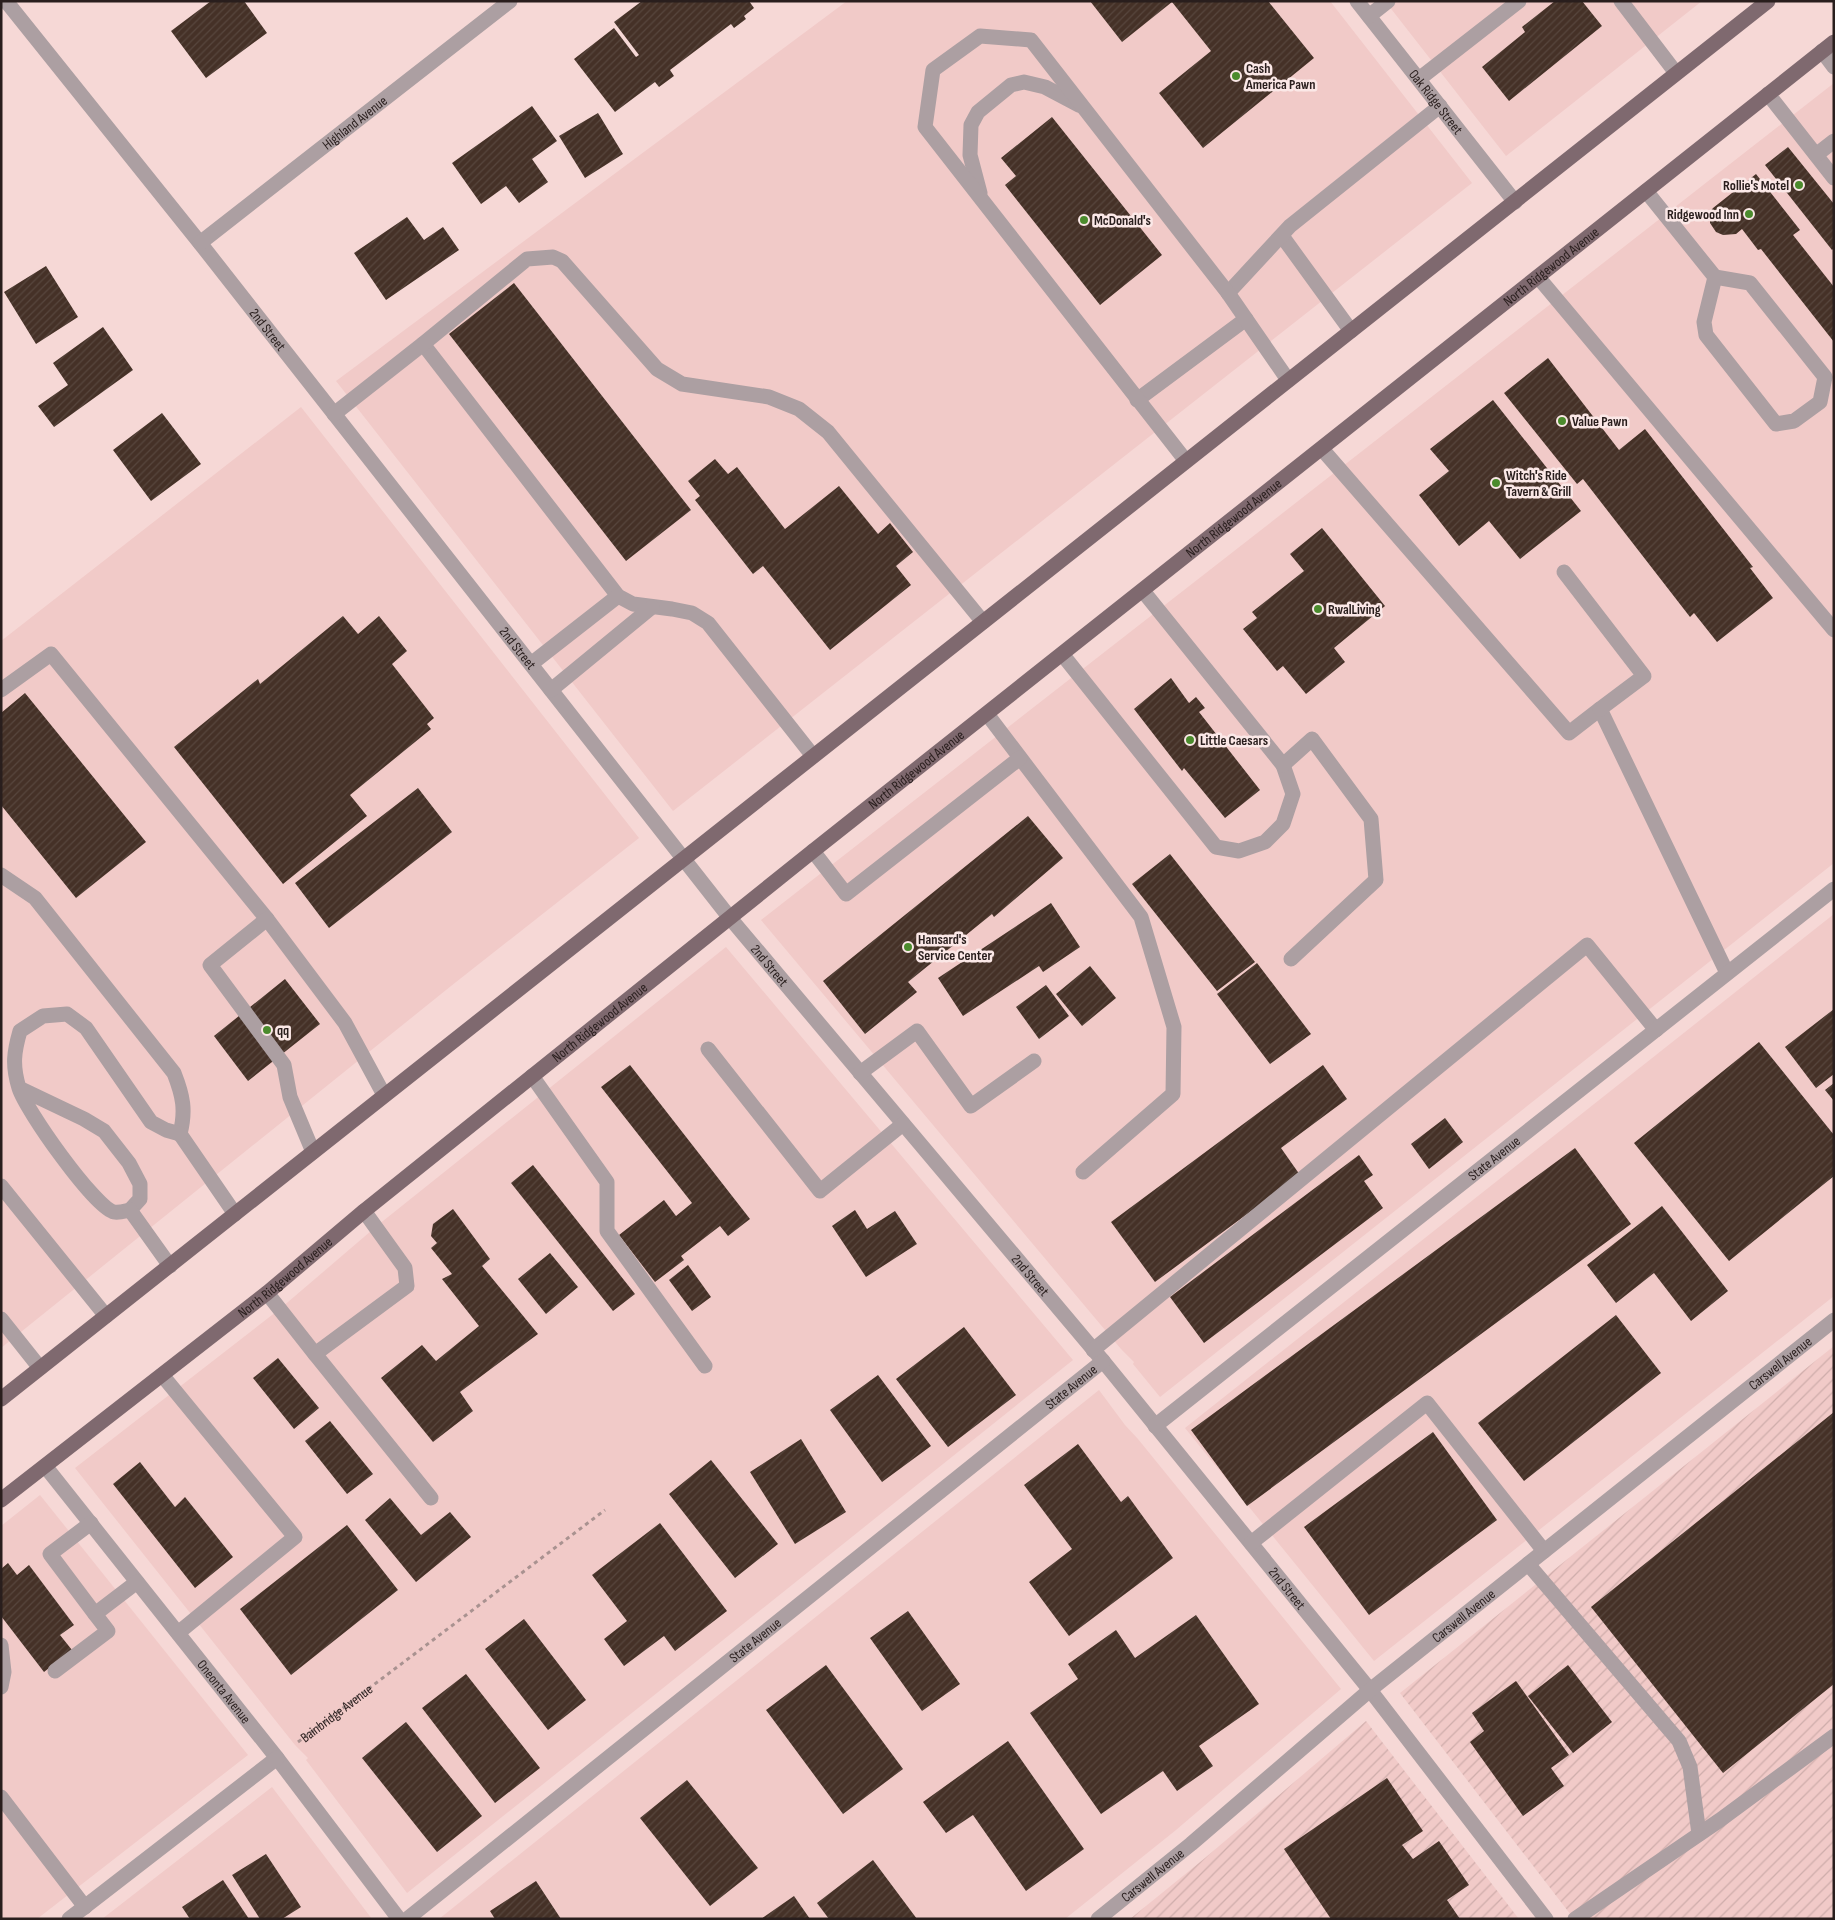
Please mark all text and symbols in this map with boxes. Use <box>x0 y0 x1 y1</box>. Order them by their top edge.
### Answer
place label: Cash America Pawn <box>1245 60 1315 93</box>
street label: Oak Ridge Street <box>1405 66 1466 138</box>
marker: Cash America Pawn <box>1230 70 1242 82</box>
street label: Highland Avenue <box>319 92 391 153</box>
place label: Rollie's Motel <box>1723 177 1789 194</box>
marker: Rollie's Motel <box>1793 179 1805 191</box>
place label: Ridgewood Inn <box>1667 206 1739 223</box>
marker: Ridgewood Inn <box>1743 208 1755 220</box>
place label: McDonald's <box>1094 212 1151 229</box>
marker: McDonald's <box>1078 214 1090 226</box>
street label: North Ridgewood Avenue <box>1500 224 1603 310</box>
street label: 2nd Street <box>245 305 289 354</box>
place label: Value Pawn <box>1572 413 1628 430</box>
marker: Value Pawn <box>1556 415 1568 427</box>
place label: Witch's Ride Tavern & Grill <box>1506 467 1571 500</box>
street label: North Ridgewood Avenue <box>1182 475 1285 561</box>
marker: Witch's Ride Tavern & Grill <box>1490 477 1502 489</box>
place label: RwalLiving <box>1328 601 1381 618</box>
marker: RwalLiving <box>1312 603 1324 615</box>
street label: 2nd Street <box>496 624 540 673</box>
street label: North Ridgewood Avenue <box>865 727 968 813</box>
place label: Little Caesars <box>1200 732 1268 749</box>
marker: Little Caesars <box>1184 734 1196 746</box>
place label: Hansard's Service Center <box>918 931 992 964</box>
street label: 2nd Street <box>747 941 792 990</box>
marker: Hansard's Service Center <box>902 941 914 953</box>
street label: North Ridgewood Avenue <box>549 979 651 1066</box>
place label: qq <box>277 1022 289 1039</box>
marker: qq <box>261 1024 273 1036</box>
street label: State Avenue <box>1465 1133 1524 1184</box>
street label: North Ridgewood Avenue <box>235 1234 336 1321</box>
street label: 2nd Street <box>1008 1251 1053 1300</box>
street label: Carswell Avenue <box>1745 1333 1815 1394</box>
street label: State Avenue <box>1042 1361 1101 1413</box>
street label: 2nd Street <box>1265 1564 1309 1613</box>
street label: Carswell Avenue <box>1429 1586 1499 1646</box>
street label: State Avenue <box>726 1614 785 1666</box>
street label: Oneonta Avenue <box>193 1657 254 1727</box>
street label: Bainbridge Avenue <box>297 1681 376 1746</box>
street label: Carswell Avenue <box>1118 1845 1188 1906</box>

